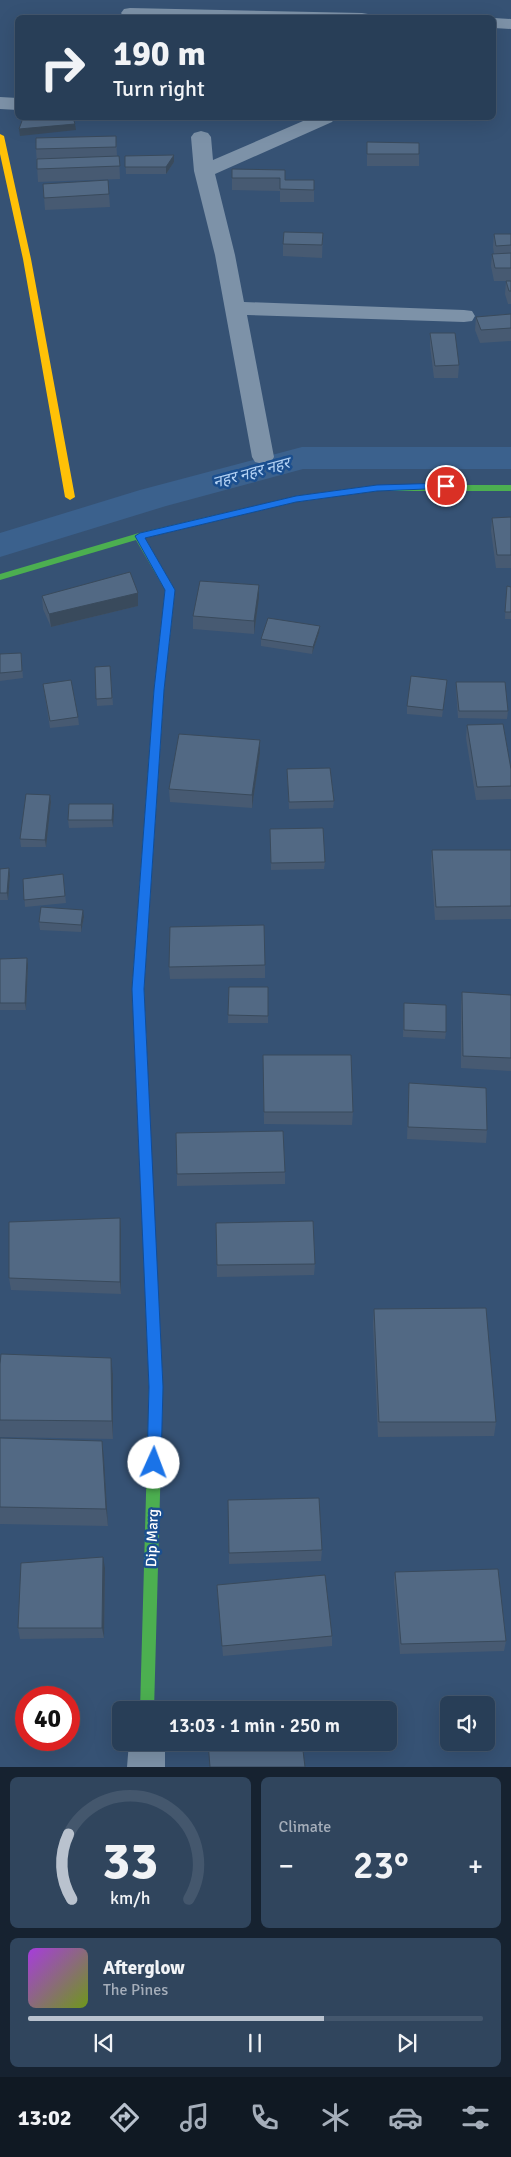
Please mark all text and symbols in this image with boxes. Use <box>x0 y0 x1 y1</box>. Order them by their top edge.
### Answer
text: 190 m <box>113 32 206 75</box>
icon: right <box>30 35 95 100</box>
text: Turn right <box>113 75 205 102</box>
water label: नहर नहर नहर <box>211 452 295 493</box>
pin <box>425 465 467 507</box>
icon: arrive <box>432 472 460 500</box>
position arrow <box>127 1436 179 1488</box>
street label: Dip Marg <box>142 1509 162 1567</box>
speed limit sign: 40 <box>15 1686 80 1751</box>
map controls <box>440 1696 495 1751</box>
button: sound <box>440 1696 495 1751</box>
text: 13:03 · 1 min · 250 m <box>169 1714 340 1738</box>
text: Climate <box>279 1817 331 1837</box>
text: 33 <box>102 1829 158 1893</box>
text: 23° <box>353 1842 409 1889</box>
text: − <box>279 1849 294 1883</box>
text: + <box>468 1849 483 1883</box>
text: km/h <box>110 1887 150 1909</box>
text: Afterglow <box>103 1956 185 1980</box>
text: The Pines <box>103 1980 168 2000</box>
icon: previous <box>90 2029 118 2057</box>
icon: pause <box>241 2029 269 2057</box>
icon: next <box>393 2029 421 2057</box>
icon: directions <box>107 2100 142 2135</box>
icon: music <box>177 2100 212 2135</box>
icon: phone <box>247 2100 282 2135</box>
icon: climate <box>318 2100 353 2135</box>
icon: car <box>388 2100 423 2135</box>
icon: filters <box>458 2100 493 2135</box>
text: 13:02 <box>18 2104 72 2131</box>

